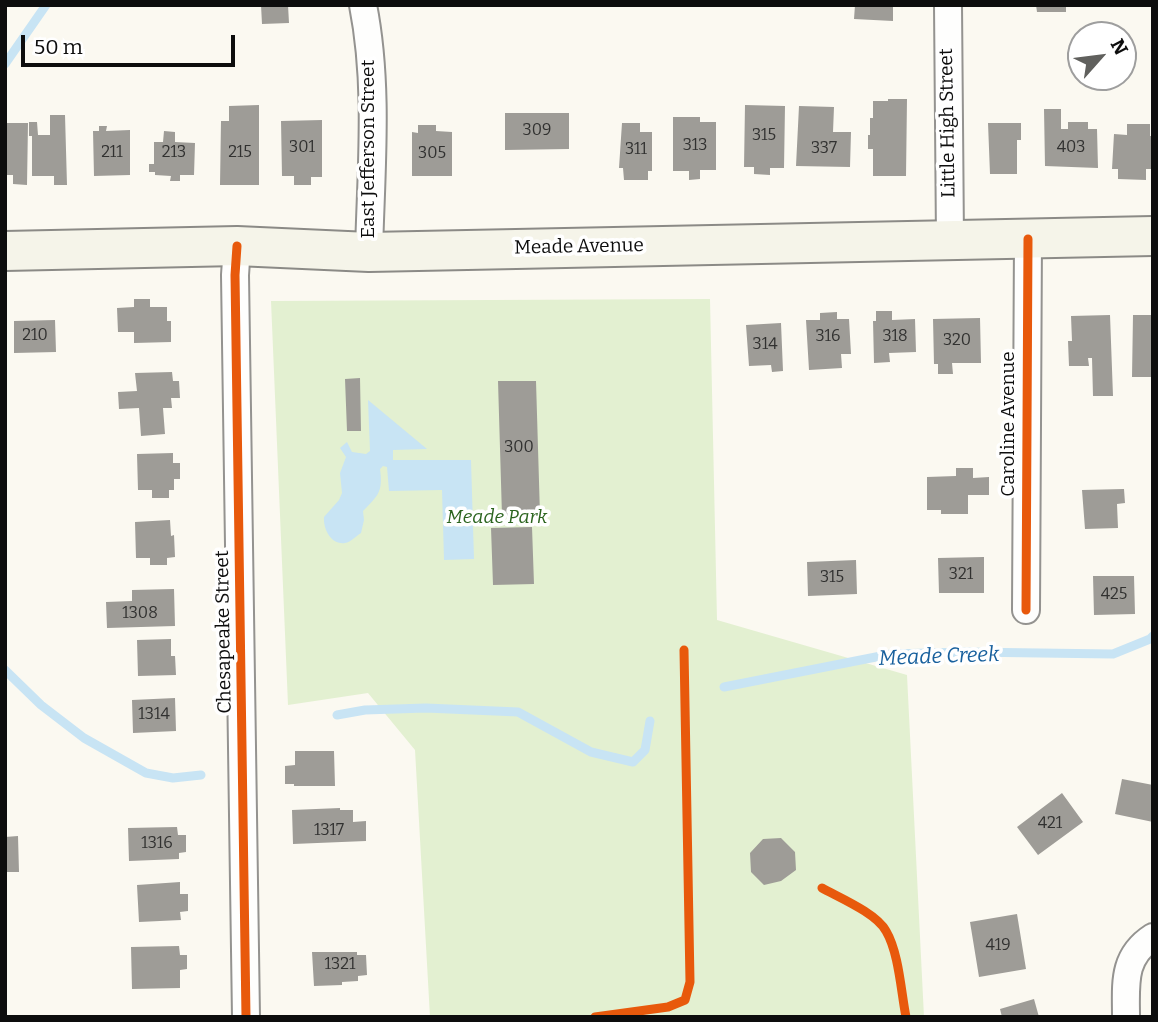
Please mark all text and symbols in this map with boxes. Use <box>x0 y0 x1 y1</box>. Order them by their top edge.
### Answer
scale bar <box>24 21 238 65</box>
north arrow <box>1067 21 1137 91</box>
text: 50 m <box>34 34 83 60</box>
text: N <box>1106 35 1133 59</box>
street label: Little High Street <box>935 48 961 198</box>
street label: East Jefferson Street <box>358 60 380 238</box>
house number: 309 <box>523 121 551 141</box>
house number: 315 <box>752 126 776 146</box>
house number: 313 <box>683 136 707 156</box>
house number: 301 <box>289 138 315 158</box>
house number: 403 <box>1057 138 1085 158</box>
house number: 337 <box>811 139 837 159</box>
house number: 311 <box>625 140 647 160</box>
house number: 211 <box>101 143 123 163</box>
house number: 213 <box>162 143 186 163</box>
house number: 215 <box>228 143 252 163</box>
house number: 305 <box>418 144 446 164</box>
street label: Meade Avenue <box>514 234 644 260</box>
house number: 210 <box>22 326 48 346</box>
house number: 316 <box>815 327 841 347</box>
house number: 318 <box>882 327 908 347</box>
house number: 320 <box>943 331 971 351</box>
house number: 314 <box>753 335 777 355</box>
street label: Caroline Avenue <box>998 351 1020 497</box>
house number: 300 <box>504 438 534 458</box>
park label: Meade Park <box>447 507 547 529</box>
street label: Chesapeake Street <box>211 550 237 714</box>
house number: 321 <box>949 565 973 585</box>
house number: 315 <box>820 568 844 588</box>
house number: 425 <box>1101 585 1127 605</box>
house number: 1308 <box>122 604 158 624</box>
water label: Meade Creek <box>878 642 1000 672</box>
house number: 1314 <box>138 705 170 725</box>
house number: 421 <box>1038 814 1062 834</box>
house number: 1317 <box>314 821 344 841</box>
house number: 1316 <box>141 834 173 854</box>
house number: 419 <box>985 936 1011 956</box>
house number: 1321 <box>325 955 355 975</box>

